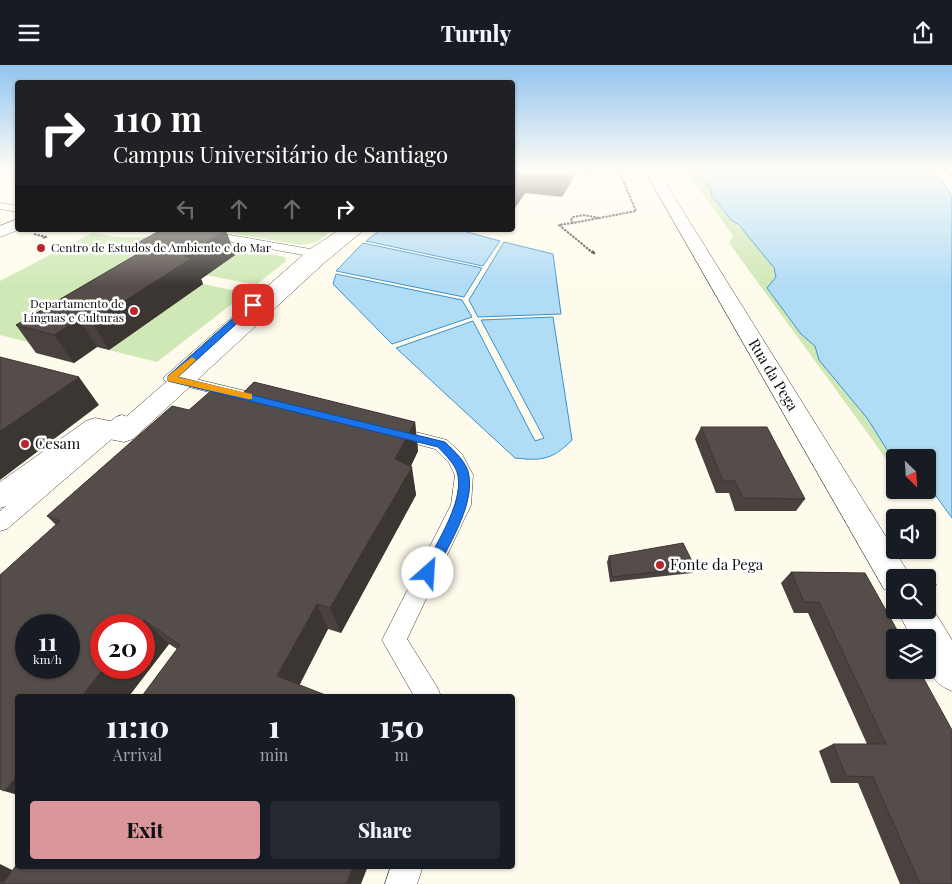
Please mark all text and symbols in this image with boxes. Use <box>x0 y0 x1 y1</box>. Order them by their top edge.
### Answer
text: Turnly <box>441 18 511 48</box>
icon: menu <box>15 19 43 47</box>
icon: share <box>909 19 937 47</box>
text: 110 m <box>113 94 202 141</box>
icon: right <box>30 100 95 165</box>
text: Campus Universitário de Santiago <box>113 139 448 169</box>
icon: left <box>172 195 200 223</box>
icon: ahead <box>225 195 253 223</box>
icon: ahead <box>278 195 306 223</box>
icon: right <box>331 195 359 223</box>
place label: Centro de Estudos de Ambiente e do Mar <box>51 239 272 255</box>
marker: Centro de Estudos de Ambiente e do Mar <box>35 242 47 254</box>
pin <box>232 284 274 326</box>
icon: arrive <box>239 291 267 319</box>
place label: Departamento de Línguas e Culturas <box>23 295 124 325</box>
marker: Departamento de Línguas e Culturas <box>128 305 140 317</box>
street label: Rua da Pega <box>745 335 803 415</box>
place label: Cesam <box>35 433 81 453</box>
marker: Cesam <box>19 438 31 450</box>
north arrow <box>886 449 936 499</box>
map controls <box>886 449 936 679</box>
button: sound <box>886 509 936 559</box>
position arrow <box>401 546 453 598</box>
place label: Fonte da Pega <box>670 554 764 574</box>
marker: Fonte da Pega <box>654 559 666 571</box>
button: search <box>886 569 936 619</box>
speed limit sign: 20 <box>90 614 155 679</box>
text: 11 <box>38 624 57 657</box>
button: layers <box>886 629 936 679</box>
text: km/h <box>33 651 62 667</box>
text: 11:10 <box>106 706 169 746</box>
text: 1 <box>268 706 280 746</box>
text: 150 <box>379 706 424 746</box>
text: Arrival <box>113 744 162 765</box>
text: min <box>260 744 288 765</box>
text: m <box>395 744 409 765</box>
button: Exit <box>30 801 260 859</box>
button: Share <box>270 801 500 859</box>

